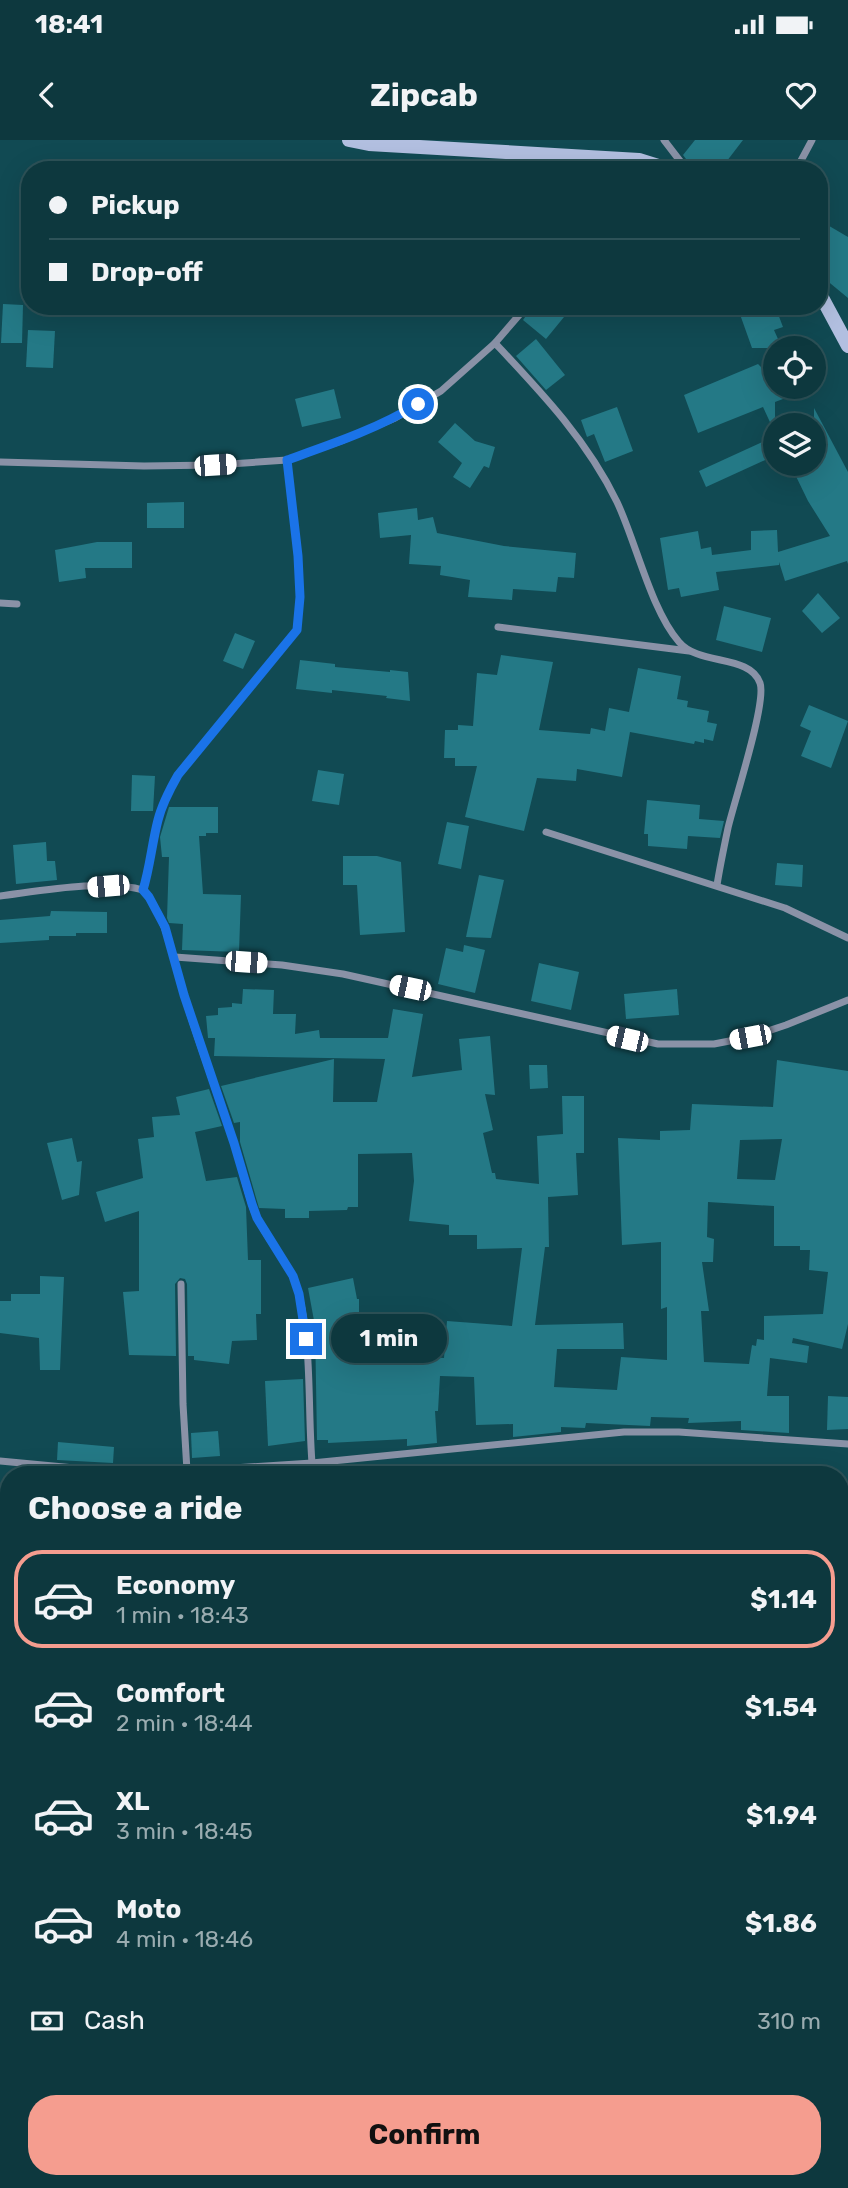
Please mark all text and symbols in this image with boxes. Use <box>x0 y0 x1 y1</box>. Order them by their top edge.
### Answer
text: 18:41 <box>35 9 103 40</box>
icon: back <box>28 76 66 114</box>
text: Zipcab <box>370 76 478 114</box>
icon: heart <box>782 76 820 114</box>
text: Pickup <box>91 190 180 221</box>
text: Drop-off <box>91 257 203 288</box>
map controls <box>763 336 826 476</box>
button: locate <box>763 336 826 399</box>
route start <box>402 388 434 420</box>
button: layers <box>763 413 826 476</box>
car <box>194 453 237 477</box>
car <box>87 874 130 898</box>
car <box>225 950 268 974</box>
car <box>388 973 433 1003</box>
car <box>728 1023 773 1051</box>
car <box>605 1024 650 1054</box>
callout: 1 min <box>330 1314 446 1364</box>
route end <box>290 1323 322 1355</box>
text: 1 min <box>360 1324 418 1352</box>
text: Choose a ride <box>28 1489 242 1527</box>
icon: car <box>32 1568 95 1631</box>
text: Economy <box>116 1570 235 1601</box>
text: $1.14 <box>750 1584 817 1615</box>
text: 1 min · 18:43 <box>116 1601 249 1629</box>
icon: car <box>32 1676 95 1739</box>
text: Comfort <box>116 1678 225 1709</box>
text: $1.54 <box>745 1692 817 1723</box>
text: 2 min · 18:44 <box>116 1709 253 1737</box>
icon: car <box>32 1784 95 1847</box>
text: XL <box>116 1786 149 1817</box>
text: $1.94 <box>746 1800 817 1831</box>
text: 3 min · 18:45 <box>116 1817 253 1845</box>
icon: car <box>32 1892 95 1955</box>
text: Moto <box>116 1894 181 1925</box>
text: $1.86 <box>745 1908 817 1939</box>
text: 4 min · 18:46 <box>116 1925 253 1953</box>
icon: cash <box>28 2002 66 2040</box>
text: Cash <box>84 2005 145 2036</box>
text: 310 m <box>757 2007 821 2035</box>
button: Confirm <box>28 2095 821 2175</box>

